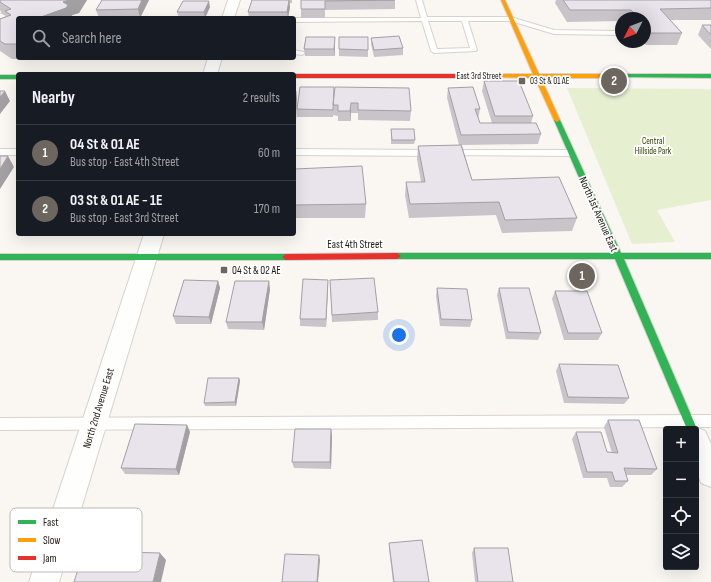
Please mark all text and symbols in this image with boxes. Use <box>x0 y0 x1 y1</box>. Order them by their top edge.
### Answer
north arrow <box>615 12 651 48</box>
search box <box>16 16 296 60</box>
icon: search <box>30 27 52 49</box>
text: Search here <box>62 29 122 48</box>
pin: 2 <box>601 66 627 96</box>
street label: East 3rd Street <box>457 71 502 82</box>
marker: 03 St & 01 AE <box>517 76 527 86</box>
place label: 03 St & 01 AE <box>530 76 570 87</box>
text: Nearby <box>32 88 75 108</box>
text: 2 results <box>243 90 280 106</box>
text: 04 St & 01 AE <box>70 135 140 154</box>
park label: Central Hillside Park <box>635 136 672 157</box>
text: 1 <box>42 145 48 161</box>
text: 60 m <box>258 145 280 161</box>
text: Bus stop · East 4th Street <box>70 154 179 170</box>
street label: North 1st Avenue East <box>576 175 621 254</box>
text: 03 St & 01 AE - 1E <box>70 191 163 210</box>
text: 2 <box>42 201 48 217</box>
text: 170 m <box>254 201 280 217</box>
text: Bus stop · East 3rd Street <box>70 210 179 226</box>
street label: East 4th Street <box>327 238 383 251</box>
pin: 1 <box>569 261 595 291</box>
place label: 04 St & 02 AE <box>232 264 281 277</box>
marker: 04 St & 02 AE <box>219 265 229 275</box>
your location <box>389 325 409 345</box>
street label: North 2nd Avenue East <box>80 366 117 450</box>
map controls <box>663 426 699 570</box>
button: + <box>663 426 699 462</box>
button: − <box>663 462 699 498</box>
button: locate <box>663 498 699 534</box>
legend <box>10 508 142 572</box>
text: Fast <box>43 516 59 529</box>
text: Slow <box>43 534 60 547</box>
button: layers <box>663 534 699 570</box>
text: Jam <box>42 552 57 565</box>

